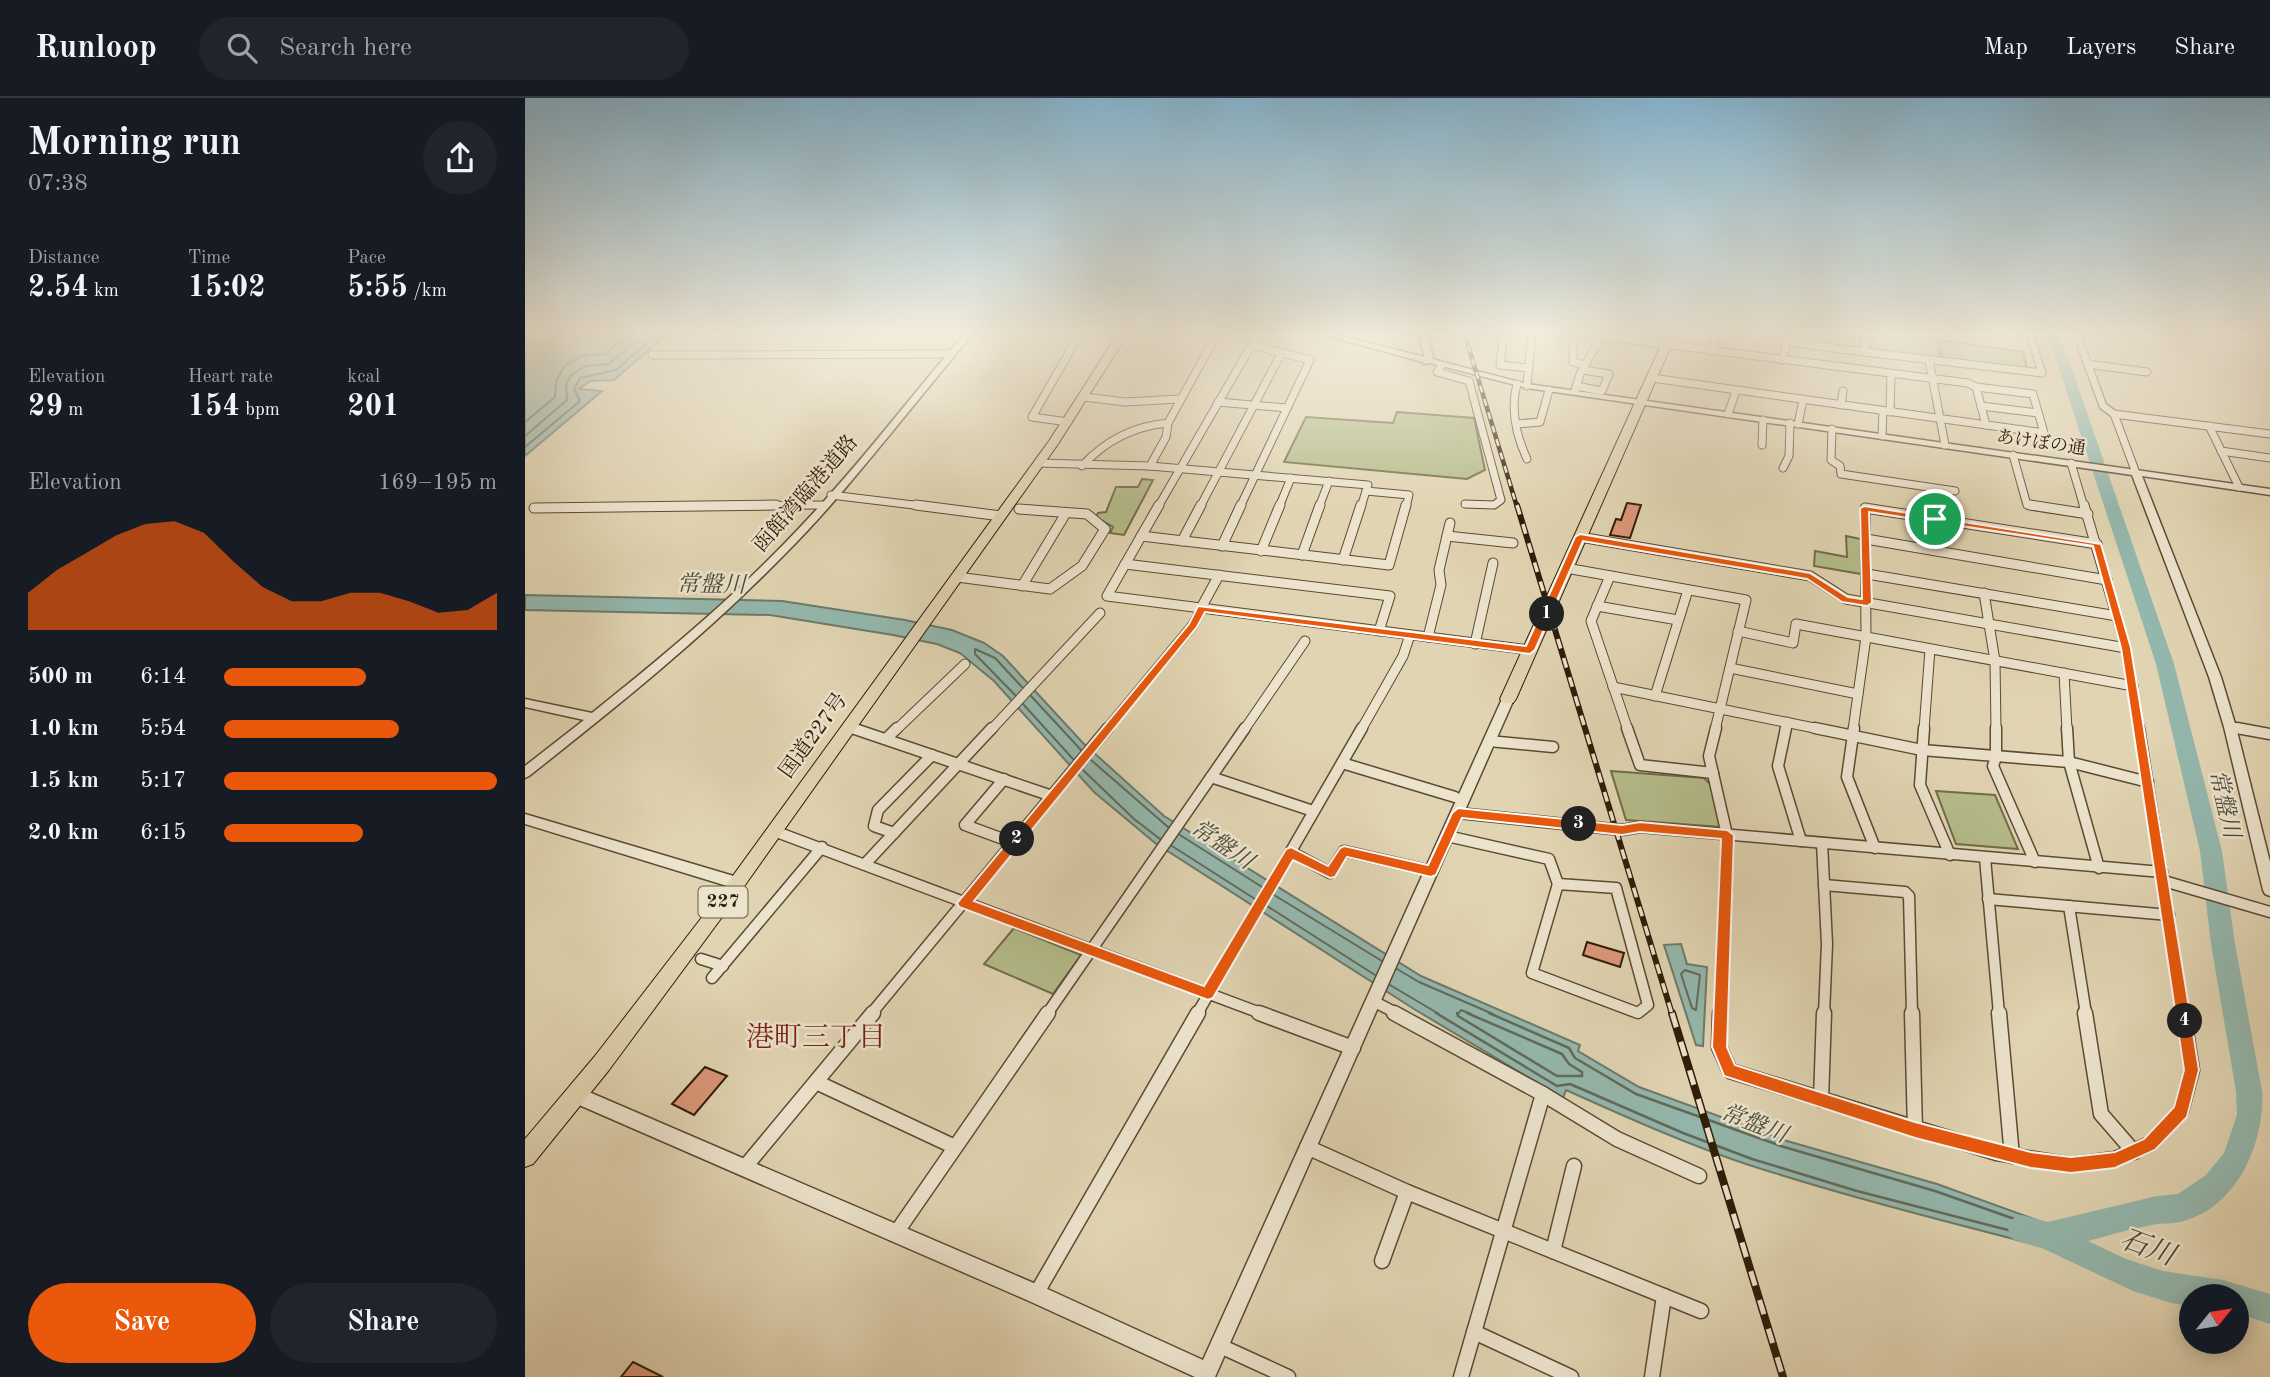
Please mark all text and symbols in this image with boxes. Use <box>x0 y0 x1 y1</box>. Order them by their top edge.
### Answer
search box <box>199 17 689 80</box>
icon: search <box>223 29 261 67</box>
text: Runloop <box>35 32 157 65</box>
text: Search here <box>279 35 412 61</box>
text: Map <box>1984 36 2028 60</box>
text: Layers <box>2066 36 2136 60</box>
text: Share <box>2174 36 2235 60</box>
button: share <box>423 121 497 195</box>
text: Morning run <box>28 125 241 163</box>
text: 07:38 <box>28 172 88 195</box>
text: Distance <box>28 249 100 268</box>
text: Time <box>188 249 230 268</box>
text: Pace <box>347 249 386 268</box>
text: 2.54 <box>28 273 89 303</box>
text: 15:02 <box>188 273 266 303</box>
text: 5:55 <box>347 273 408 303</box>
text: km <box>89 282 119 301</box>
text: /km <box>408 282 447 301</box>
text: Elevation <box>28 368 105 387</box>
text: Heart rate <box>188 368 273 387</box>
text: kcal <box>347 368 380 387</box>
text: 29 <box>28 392 63 422</box>
text: 154 <box>188 392 240 422</box>
text: 201 <box>347 392 400 422</box>
text: m <box>63 401 83 420</box>
text: bpm <box>240 401 280 420</box>
street label: あけぼの通 <box>1995 427 2087 458</box>
street label: 函館湾臨港道路 <box>748 430 862 556</box>
text: Elevation <box>28 471 122 494</box>
text: 169–195 m <box>378 471 497 494</box>
pin <box>1905 489 1965 549</box>
icon: arrive <box>1916 500 1954 538</box>
water label: 常盤川 <box>676 571 749 597</box>
pin: 1 <box>1529 596 1565 632</box>
text: 1 <box>1541 604 1552 623</box>
text: 500 m <box>28 665 93 688</box>
text: 6:14 <box>140 665 186 688</box>
street label: 国道227号 <box>775 688 852 782</box>
text: 1.0 km <box>28 717 99 740</box>
text: 5:54 <box>140 717 186 740</box>
water label: 常盤川 <box>2205 767 2246 843</box>
text: 1.5 km <box>28 769 99 792</box>
text: 5:17 <box>140 769 186 792</box>
pin: 3 <box>1561 806 1597 842</box>
text: 3 <box>1573 814 1584 833</box>
water label: 常盤川 <box>1187 815 1261 876</box>
text: 2.0 km <box>28 821 99 844</box>
text: 6:15 <box>140 821 186 844</box>
pin: 2 <box>1000 822 1035 856</box>
text: 2 <box>1011 829 1022 848</box>
road number: 227 <box>699 887 747 918</box>
pin: 4 <box>2167 1004 2203 1038</box>
text: 4 <box>2179 1011 2190 1030</box>
district label: 港町三丁目 <box>746 1022 886 1053</box>
water label: 常盤川 <box>1718 1099 1794 1148</box>
water label: 石川 <box>2116 1224 2182 1273</box>
button: Save <box>28 1283 256 1363</box>
button: Share <box>270 1283 497 1363</box>
north arrow <box>2179 1284 2249 1354</box>
map controls <box>2179 1284 2249 1354</box>

